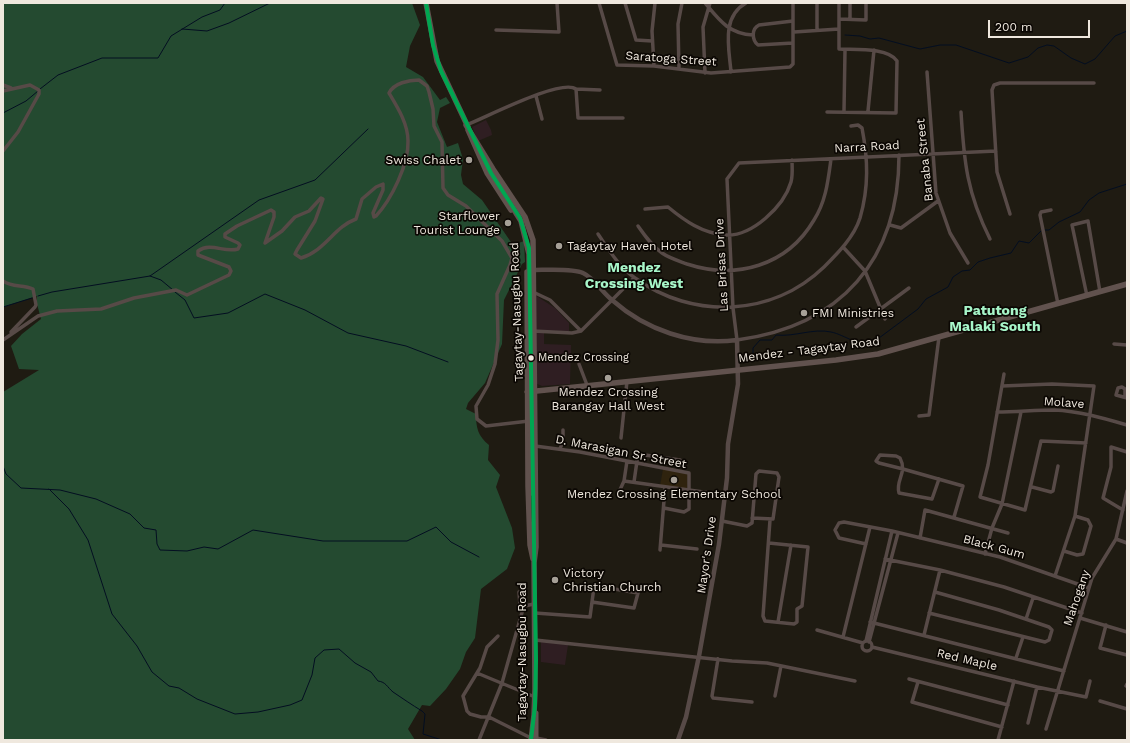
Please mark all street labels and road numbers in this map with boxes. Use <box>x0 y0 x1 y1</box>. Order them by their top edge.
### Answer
street label: Saratoga Street <box>625 49 717 69</box>
street label: Banaba Street <box>913 118 937 202</box>
street label: Narra Road <box>834 138 900 156</box>
street label: Las Brisas Drive <box>712 218 732 312</box>
street label: Tagaytay-Nasugbu Road <box>507 242 527 382</box>
street label: Mendez - Tagaytay Road <box>737 334 881 366</box>
street label: Molave <box>1043 394 1085 412</box>
street label: D. Marasigan Sr. Street <box>554 432 688 472</box>
street label: Mayor's Drive <box>694 515 720 595</box>
street label: Black Gum <box>961 532 1027 562</box>
street label: Mahogany <box>1061 568 1093 628</box>
street label: Tagaytay-Nasugbu Road <box>515 582 529 722</box>
street label: Red Maple <box>935 646 999 674</box>

